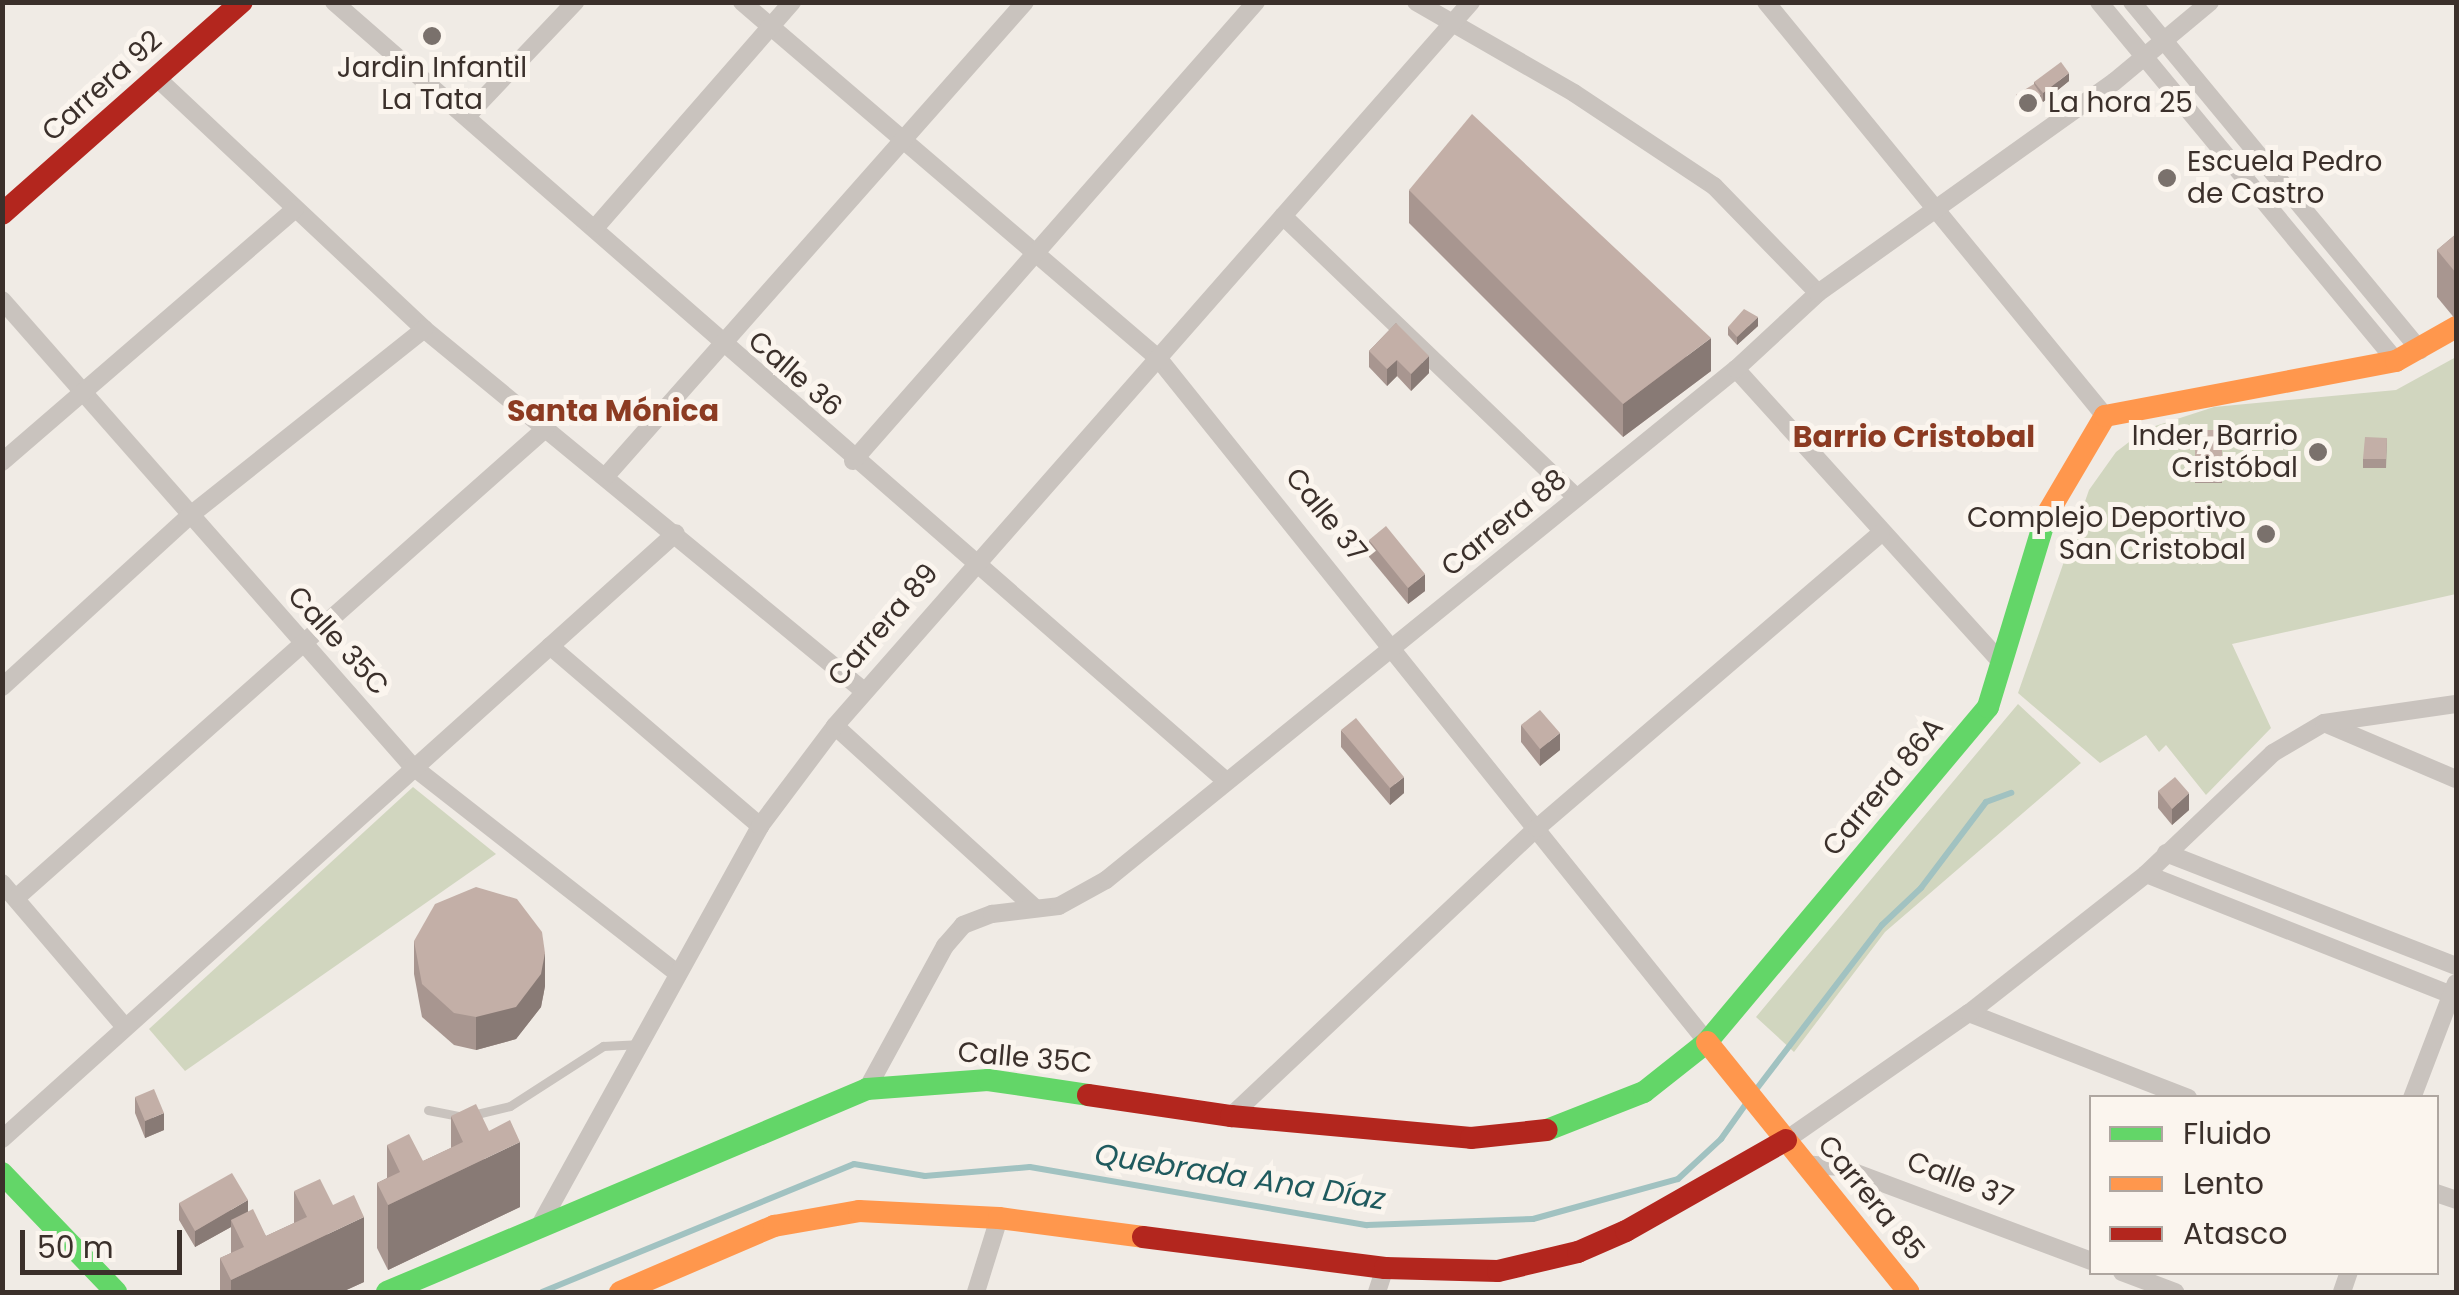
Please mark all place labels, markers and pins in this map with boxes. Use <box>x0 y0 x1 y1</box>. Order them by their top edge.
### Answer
marker: Jardin Infantil La Tata <box>421 25 443 47</box>
place label: Jardin Infantil La Tata <box>337 51 527 117</box>
place label: La hora 25 <box>2048 86 2193 120</box>
marker: La hora 25 <box>2017 92 2039 114</box>
place label: Escuela Pedro de Castro <box>2187 145 2382 211</box>
marker: Escuela Pedro de Castro <box>2156 167 2178 189</box>
place label: Inder, Barrio Cristóbal <box>2132 419 2298 485</box>
marker: Inder, Barrio Cristóbal <box>2307 441 2329 463</box>
place label: Complejo Deportivo San Cristobal <box>1967 501 2246 567</box>
marker: Complejo Deportivo San Cristobal <box>2255 523 2277 545</box>

